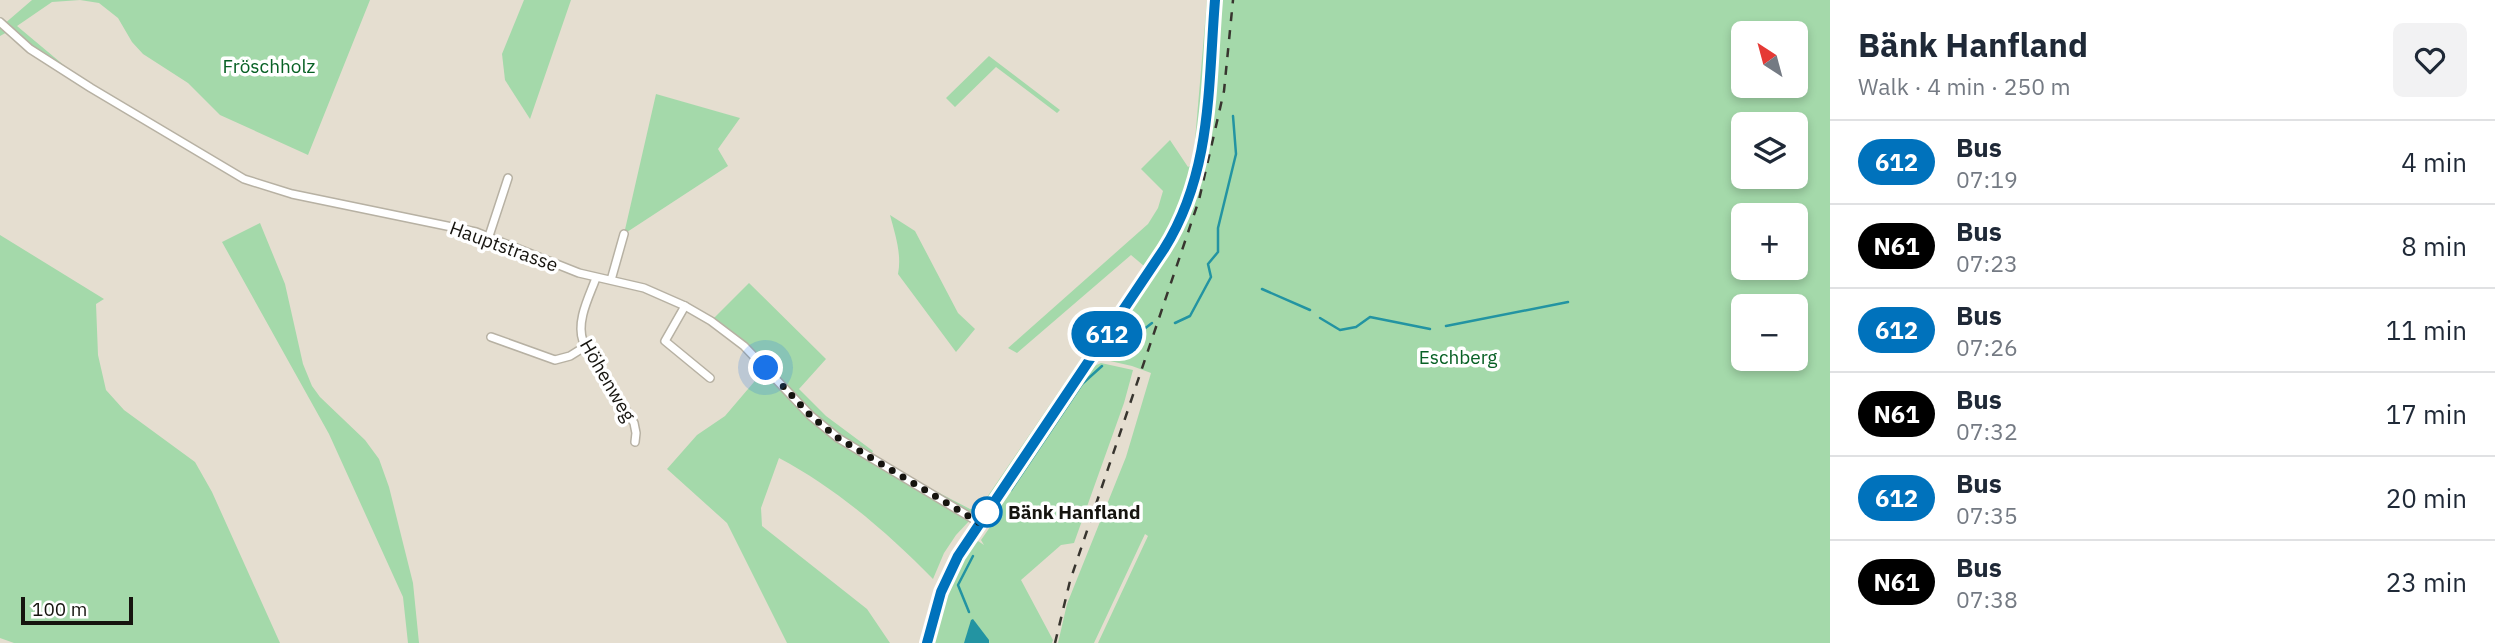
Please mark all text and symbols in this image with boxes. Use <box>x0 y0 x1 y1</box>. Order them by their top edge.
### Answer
north arrow <box>1731 21 1808 98</box>
map controls <box>1731 21 1808 371</box>
text: Bänk Hanfland <box>1858 23 2088 66</box>
button: heart <box>2393 23 2467 97</box>
park label: Fröschholz <box>223 54 316 78</box>
text: Walk · 4 min · 250 m <box>1858 71 2071 101</box>
button: layers <box>1731 112 1808 189</box>
text: Bus <box>1956 130 2002 164</box>
text: 4 min <box>2401 145 2467 179</box>
text: 612 <box>1875 146 1918 178</box>
text: 07:19 <box>1956 164 2018 194</box>
button: + <box>1731 203 1808 280</box>
text: Bus <box>1956 214 2002 248</box>
street label: Hauptstrasse <box>447 215 561 277</box>
text: 8 min <box>2401 229 2467 263</box>
text: N61 <box>1873 230 1920 262</box>
text: 07:23 <box>1956 248 2018 278</box>
button: − <box>1731 294 1808 371</box>
text: Bus <box>1956 298 2002 332</box>
line badge: 612 <box>1067 311 1147 357</box>
text: 11 min <box>2386 313 2467 347</box>
text: 612 <box>1875 314 1918 346</box>
text: 612 <box>1085 318 1129 350</box>
text: 07:26 <box>1956 332 2018 362</box>
street label: Höhenweg <box>575 335 641 425</box>
park label: Eschberg <box>1419 345 1497 369</box>
your location <box>748 350 783 385</box>
text: Bus <box>1956 382 2002 416</box>
text: 17 min <box>2386 397 2467 431</box>
text: N61 <box>1873 398 1920 430</box>
text: 07:32 <box>1956 416 2018 446</box>
text: Bus <box>1956 466 2002 500</box>
text: 20 min <box>2386 481 2467 515</box>
text: 612 <box>1875 482 1918 514</box>
marker: Bänk Hanfland <box>972 497 1002 527</box>
place label: Bänk Hanfland <box>1008 500 1140 524</box>
text: 07:35 <box>1956 500 2018 530</box>
text: Bus <box>1956 550 2002 584</box>
text: 23 min <box>2386 565 2467 599</box>
text: N61 <box>1873 566 1920 598</box>
text: 07:38 <box>1956 584 2018 614</box>
scale bar <box>21 594 133 626</box>
text: 100 m <box>32 597 87 621</box>

